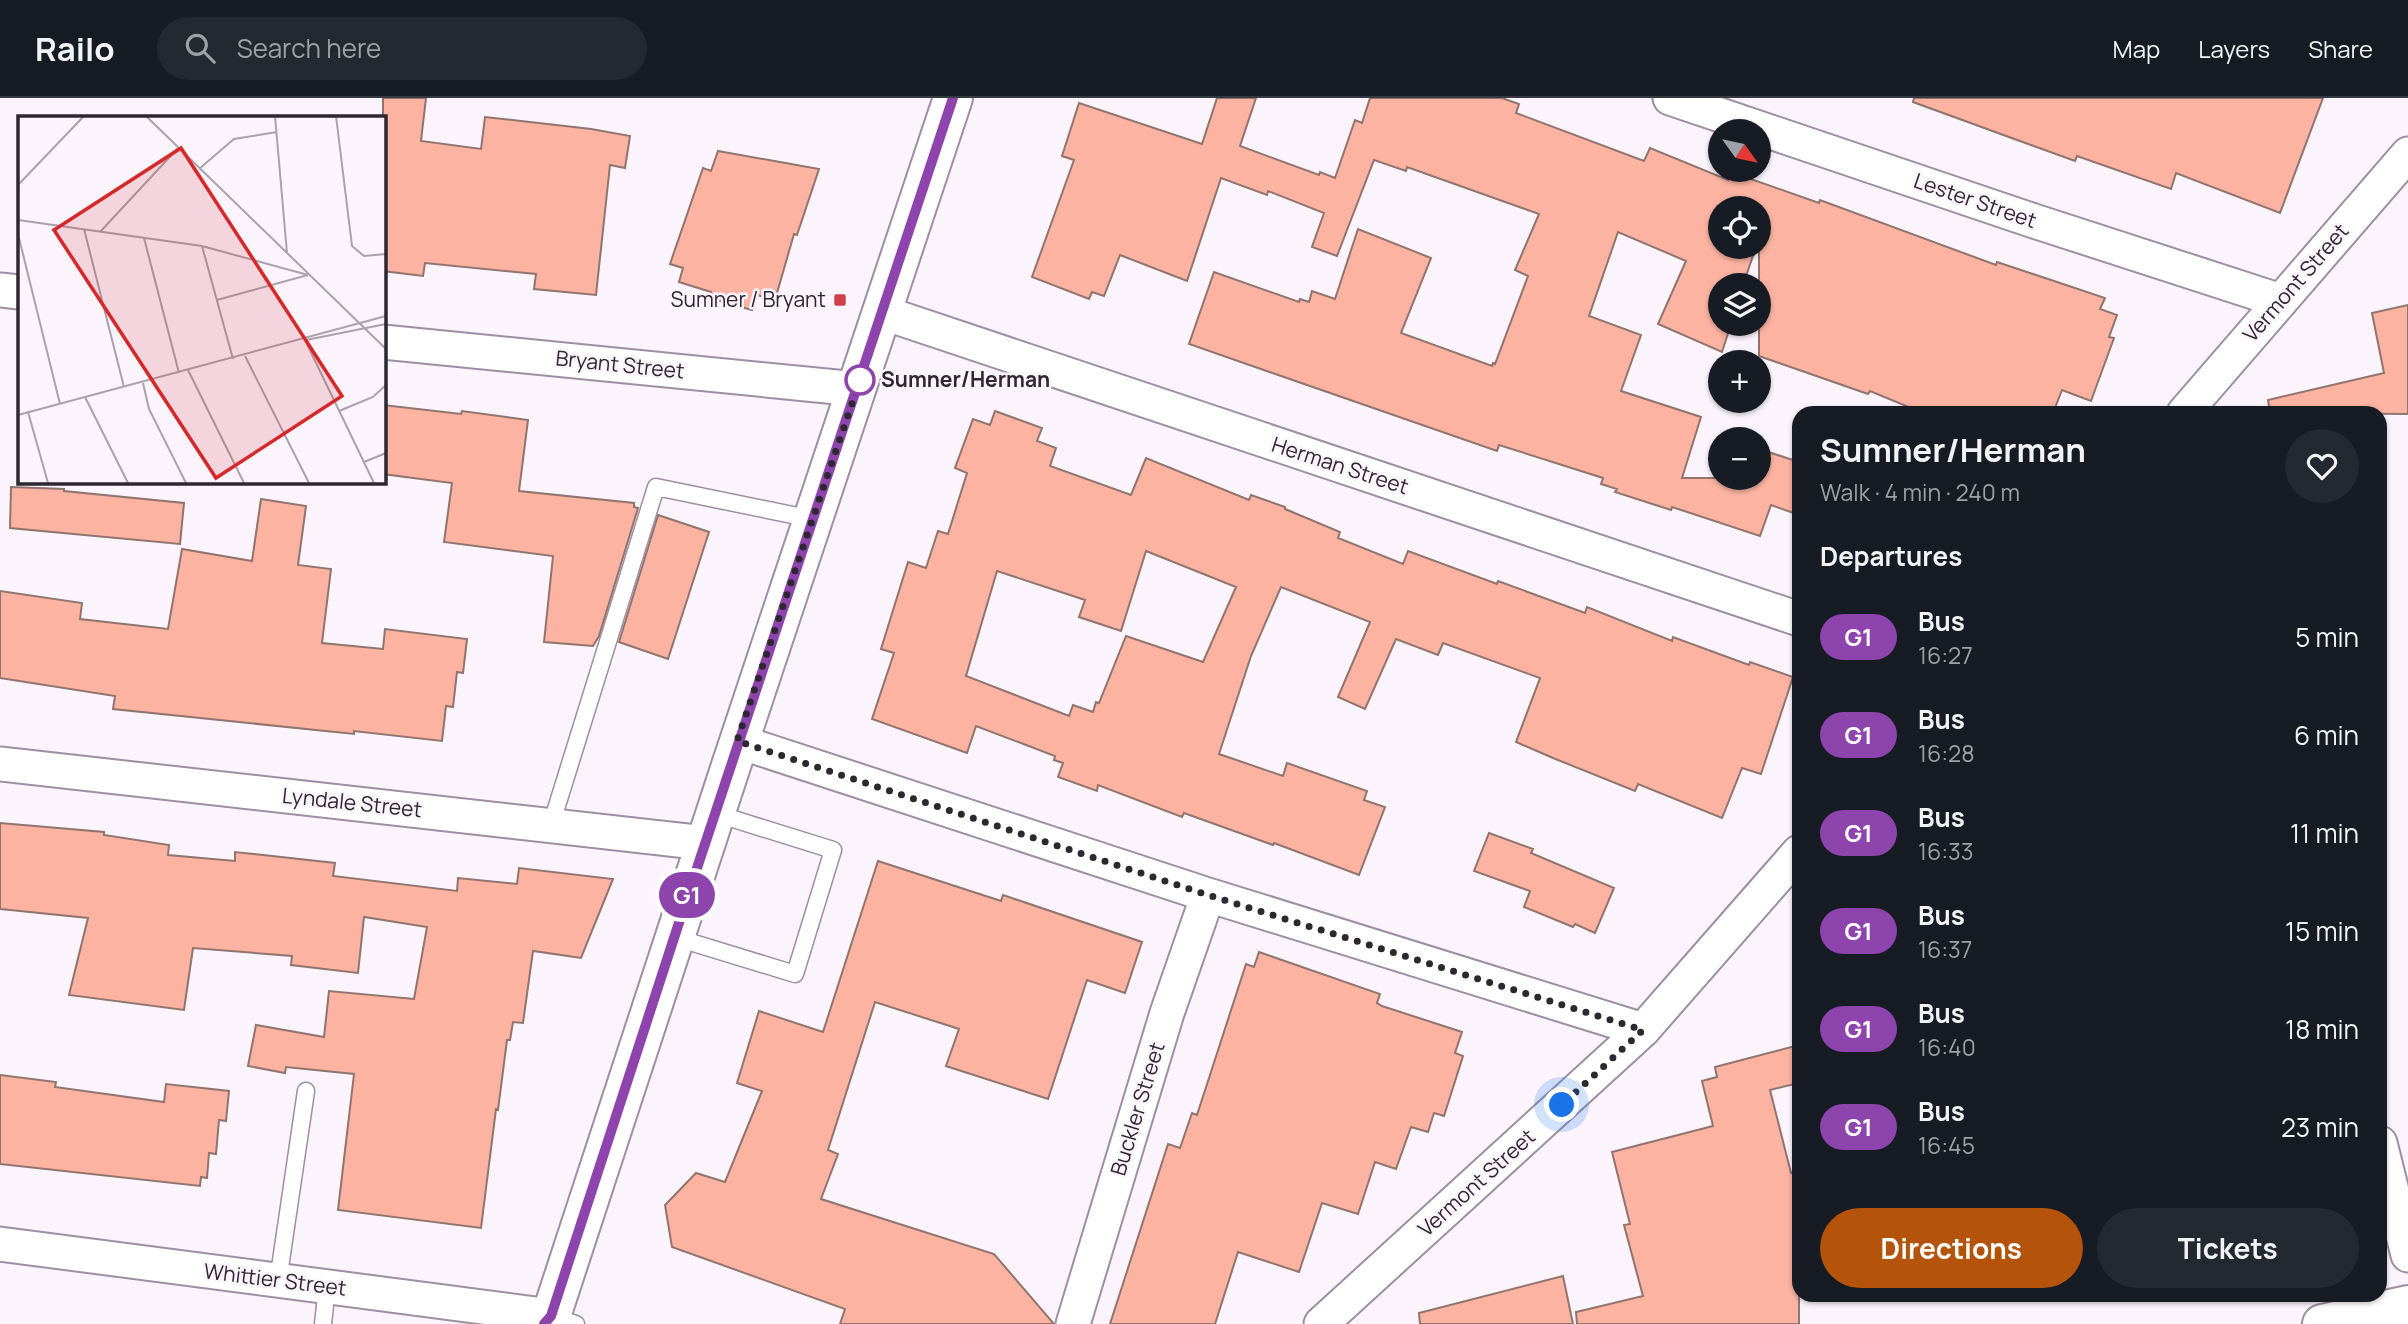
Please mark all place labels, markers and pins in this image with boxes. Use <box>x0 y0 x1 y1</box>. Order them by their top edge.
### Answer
place label: Sumner / Bryant <box>670 285 826 313</box>
marker: Sumner / Bryant <box>832 292 848 308</box>
marker: Sumner/Herman <box>845 365 875 395</box>
place label: Sumner/Herman <box>881 365 1050 393</box>

